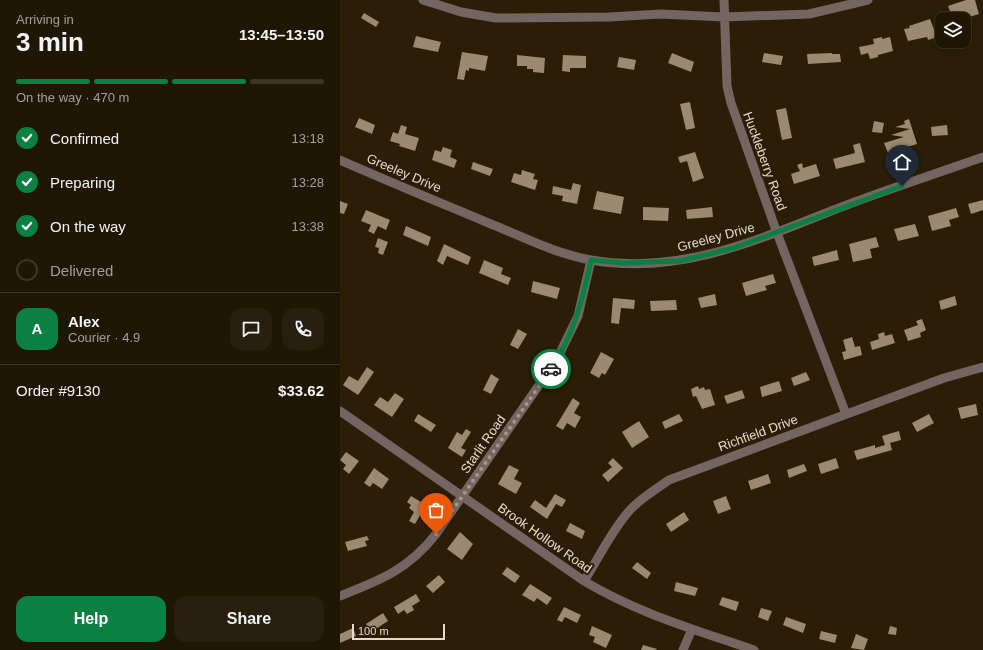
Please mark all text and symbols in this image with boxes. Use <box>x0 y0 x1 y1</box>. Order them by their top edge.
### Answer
text: Arriving in <box>16 12 74 27</box>
map controls <box>935 12 971 48</box>
button: layers <box>935 12 971 48</box>
text: 13:45–13:50 <box>239 26 324 43</box>
text: 3 min <box>16 27 84 57</box>
text: On the way · 470 m <box>16 90 129 105</box>
street label: Huckleberry Road <box>740 110 790 212</box>
icon: check <box>16 127 38 149</box>
text: Confirmed <box>50 130 119 147</box>
text: 13:18 <box>291 131 324 146</box>
pin <box>885 145 919 186</box>
street label: Greeley Drive <box>364 151 444 195</box>
icon: home <box>891 151 913 173</box>
icon: check <box>16 171 38 193</box>
text: Preparing <box>50 174 115 191</box>
text: 13:28 <box>291 175 324 190</box>
icon: check <box>16 215 38 237</box>
text: On the way <box>50 218 126 235</box>
text: 13:38 <box>291 219 324 234</box>
street label: Greeley Drive <box>676 219 756 255</box>
text: Delivered <box>50 262 113 279</box>
button: chat <box>230 308 272 350</box>
button: phone <box>282 308 324 350</box>
text: Alex <box>68 313 100 330</box>
text: A <box>32 320 42 337</box>
text: Courier · 4.9 <box>68 330 140 345</box>
courier <box>531 349 571 389</box>
icon: car <box>540 358 562 380</box>
text: Order #9130 <box>16 382 100 399</box>
text: $33.62 <box>278 382 324 399</box>
street label: Starlit Road <box>457 412 509 476</box>
street label: Richfield Drive <box>716 412 800 454</box>
pin <box>419 493 453 534</box>
icon: bag <box>425 499 447 521</box>
street label: Brook Hollow Road <box>495 500 595 576</box>
button: Help <box>16 596 166 642</box>
button: Share <box>174 596 324 642</box>
scale bar <box>352 622 445 641</box>
text: 100 m <box>358 625 389 637</box>

